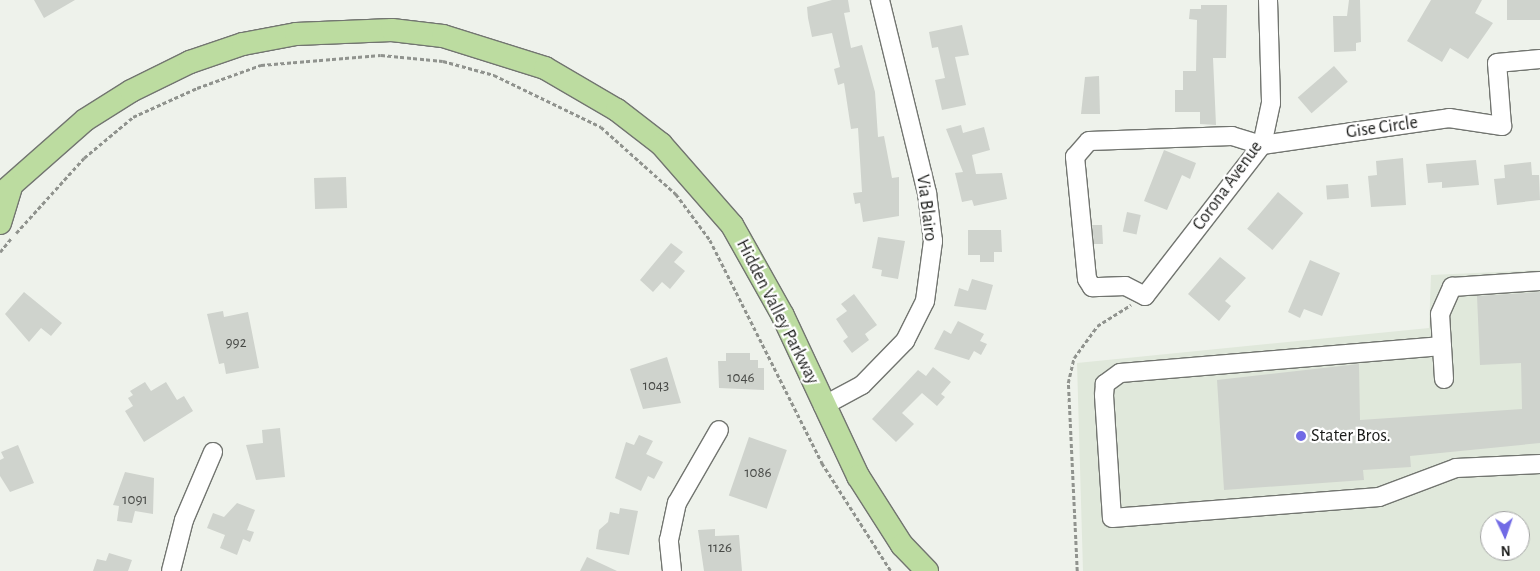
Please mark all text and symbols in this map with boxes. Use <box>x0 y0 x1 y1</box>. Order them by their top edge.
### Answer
street label: Gise Circle <box>1345 112 1419 144</box>
street label: Corona Avenue <box>1188 137 1268 235</box>
street label: Via Blairo <box>911 173 941 243</box>
street label: Hidden Valley Parkway <box>731 236 823 388</box>
house number: 992 <box>226 334 246 352</box>
house number: 1046 <box>727 369 755 387</box>
house number: 1043 <box>643 377 669 395</box>
place label: Stater Bros. <box>1311 425 1391 447</box>
marker: Stater Bros. <box>1295 430 1307 442</box>
house number: 1086 <box>744 464 772 482</box>
house number: 1091 <box>122 491 148 509</box>
north arrow <box>1480 511 1530 561</box>
house number: 1126 <box>708 539 732 557</box>
text: N <box>1501 543 1511 557</box>

